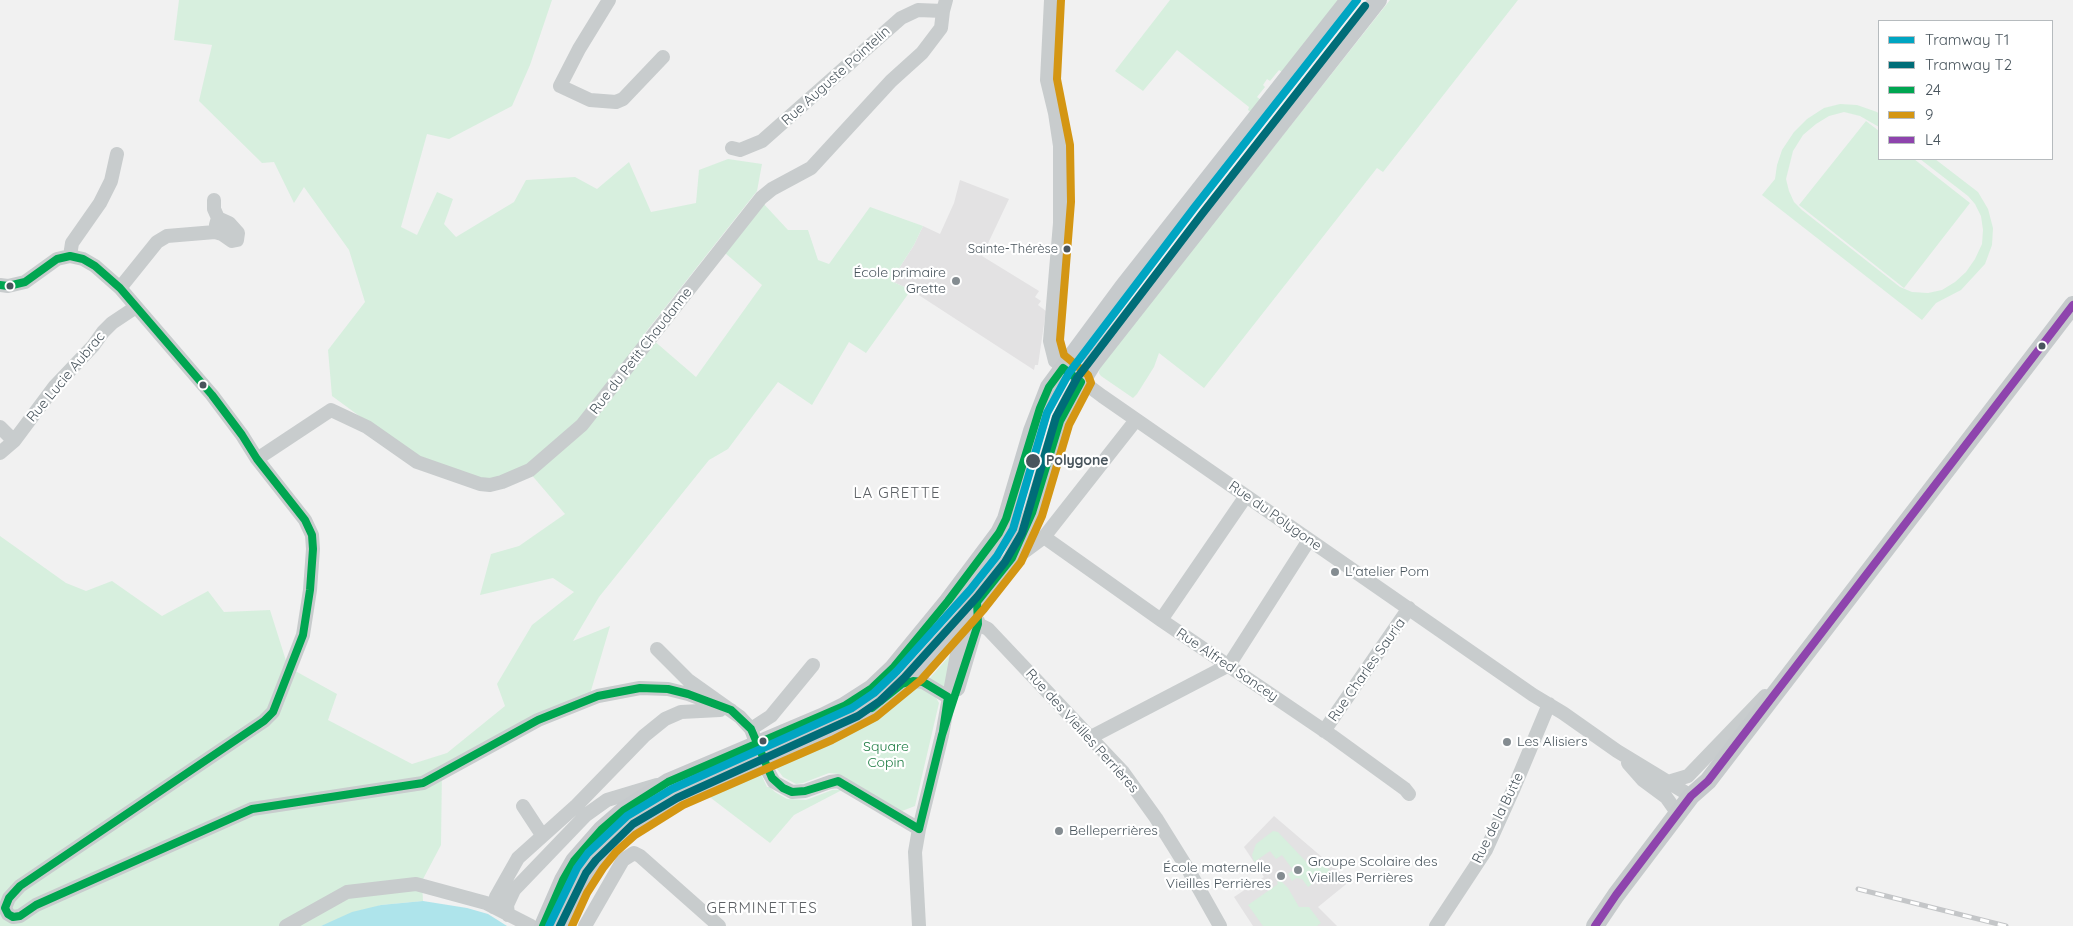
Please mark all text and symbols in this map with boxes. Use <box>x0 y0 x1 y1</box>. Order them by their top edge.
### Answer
legend <box>1878 20 2053 160</box>
street label: Rue Auguste Pointelin <box>778 23 894 129</box>
text: Tramway T1 <box>1925 30 2009 49</box>
text: Tramway T2 <box>1925 55 2012 74</box>
text: 24 <box>1925 80 1941 99</box>
text: 9 <box>1925 105 1933 124</box>
text: L4 <box>1925 130 1941 149</box>
place label: Sainte-Thérèse <box>968 241 1058 257</box>
marker: Sainte-Thérèse <box>1062 244 1072 254</box>
place label: École primaire Grette <box>853 265 946 298</box>
marker: École primaire Grette <box>950 275 962 287</box>
unlabelled marker <box>5 281 15 291</box>
street label: Rue du Petit Chaudanne <box>586 284 696 418</box>
street label: Rue Lucie Aubrac <box>23 328 109 426</box>
unlabelled marker <box>2037 341 2047 351</box>
unlabelled marker <box>198 380 208 390</box>
marker: Polygone <box>1024 452 1042 470</box>
place label: Polygone <box>1046 453 1109 469</box>
street label: Rue du Polygone <box>1225 478 1325 554</box>
district label: LA GRETTE <box>852 484 942 502</box>
place label: L'atelier Pom <box>1345 564 1429 580</box>
marker: L'atelier Pom <box>1329 566 1341 578</box>
street label: Rue Charles Sauria <box>1325 615 1409 725</box>
street label: Rue Alfred Sancey <box>1173 625 1281 705</box>
street label: Rue des Vieilles Perrières <box>1022 666 1142 796</box>
place label: Les Alisiers <box>1517 734 1587 750</box>
unlabelled marker <box>758 736 768 746</box>
marker: Les Alisiers <box>1501 736 1513 748</box>
park label: Square Copin <box>863 739 909 772</box>
street label: Rue de la Butte <box>1469 770 1527 866</box>
place label: Belleperrières <box>1069 823 1158 839</box>
marker: Belleperrières <box>1053 825 1065 837</box>
place label: Groupe Scolaire des Vieilles Perrières <box>1308 854 1437 886</box>
place label: École maternelle Vieilles Perrières <box>1163 860 1271 892</box>
marker: Groupe Scolaire des Vieilles Perrières <box>1292 864 1304 876</box>
marker: École maternelle Vieilles Perrières <box>1275 870 1287 882</box>
district label: GERMINETTES <box>705 899 819 917</box>

